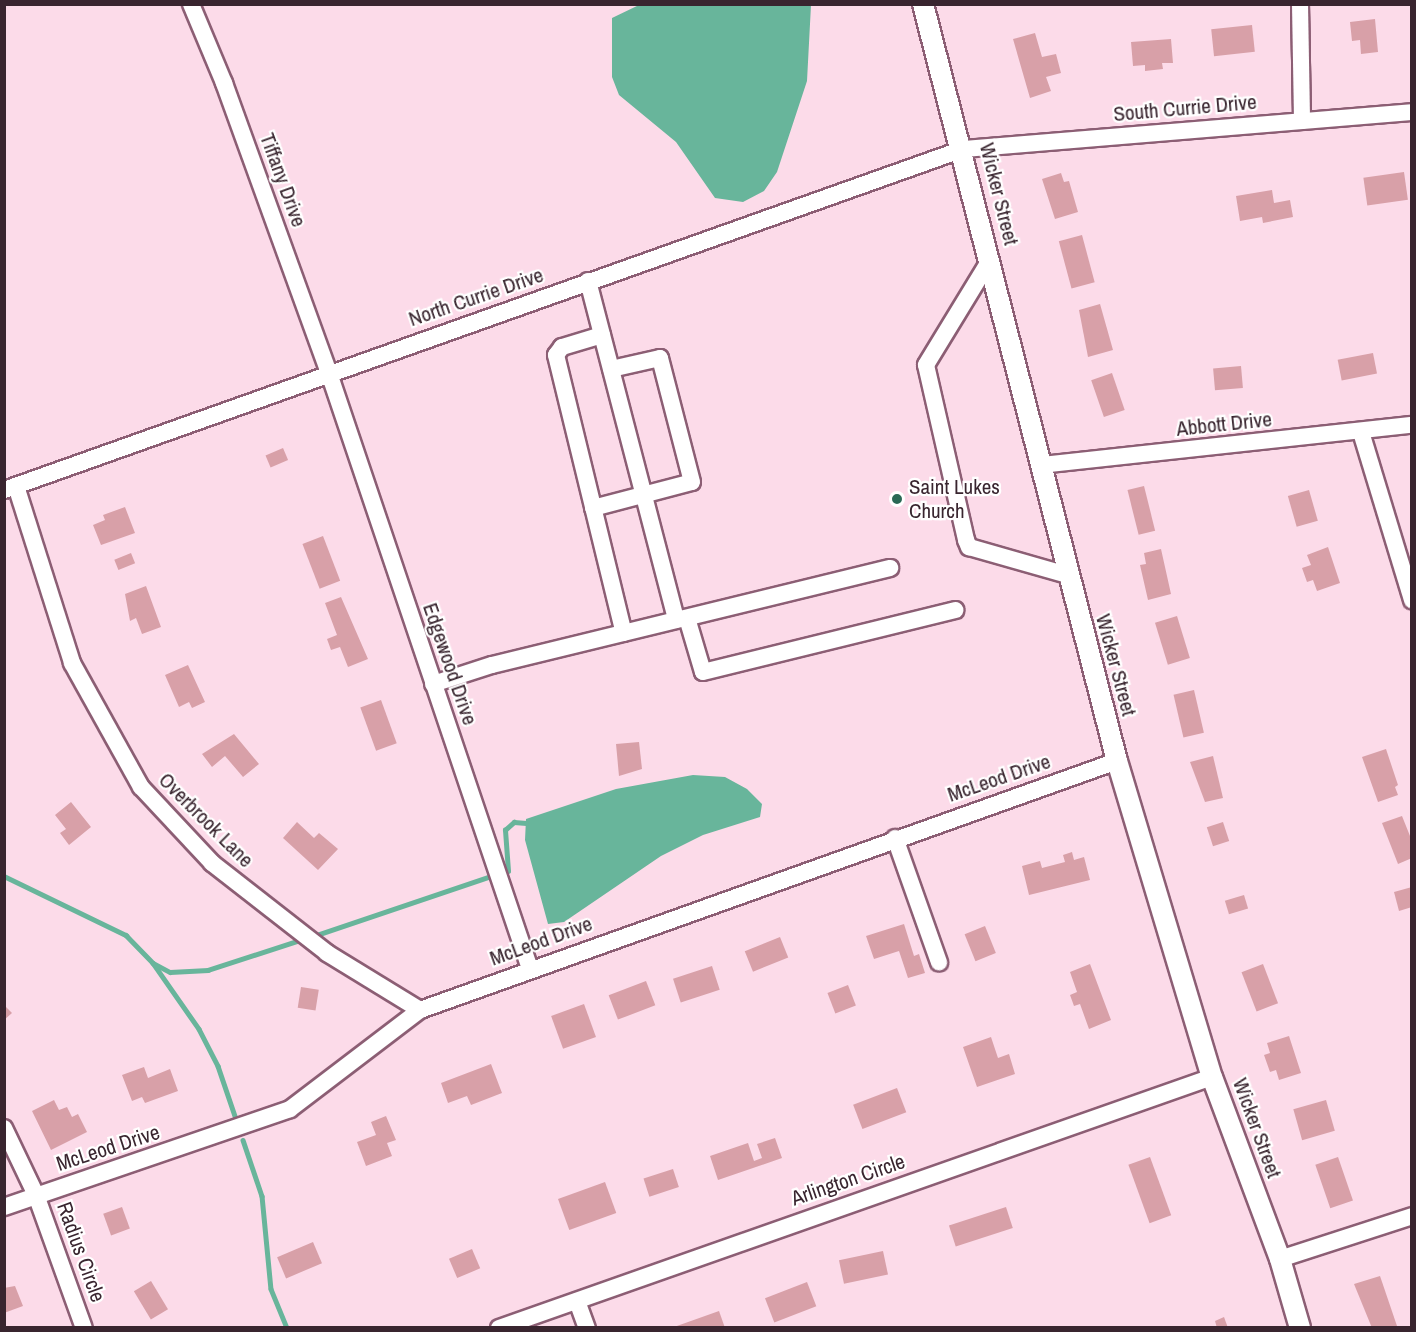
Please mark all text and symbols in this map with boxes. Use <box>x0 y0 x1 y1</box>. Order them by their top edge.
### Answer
street label: South Currie Drive <box>1112 89 1258 127</box>
street label: Tiffany Drive <box>254 130 312 230</box>
street label: Wicker Street <box>974 140 1024 248</box>
street label: North Currie Drive <box>405 262 547 332</box>
street label: Abbott Drive <box>1175 406 1273 442</box>
place label: Saint Lukes Church <box>909 474 1000 524</box>
marker: Saint Lukes Church <box>890 492 904 506</box>
street label: Edgewood Drive <box>417 600 483 728</box>
street label: Wicker Street <box>1090 611 1142 719</box>
street label: McLeod Drive <box>944 749 1054 807</box>
street label: Overbrook Lane <box>153 767 259 873</box>
street label: McLeod Drive <box>486 911 596 971</box>
street label: Wicker Street <box>1227 1075 1287 1181</box>
street label: McLeod Drive <box>53 1119 163 1177</box>
street label: Arlington Circle <box>788 1149 908 1211</box>
street label: Radius Circle <box>51 1199 111 1305</box>

